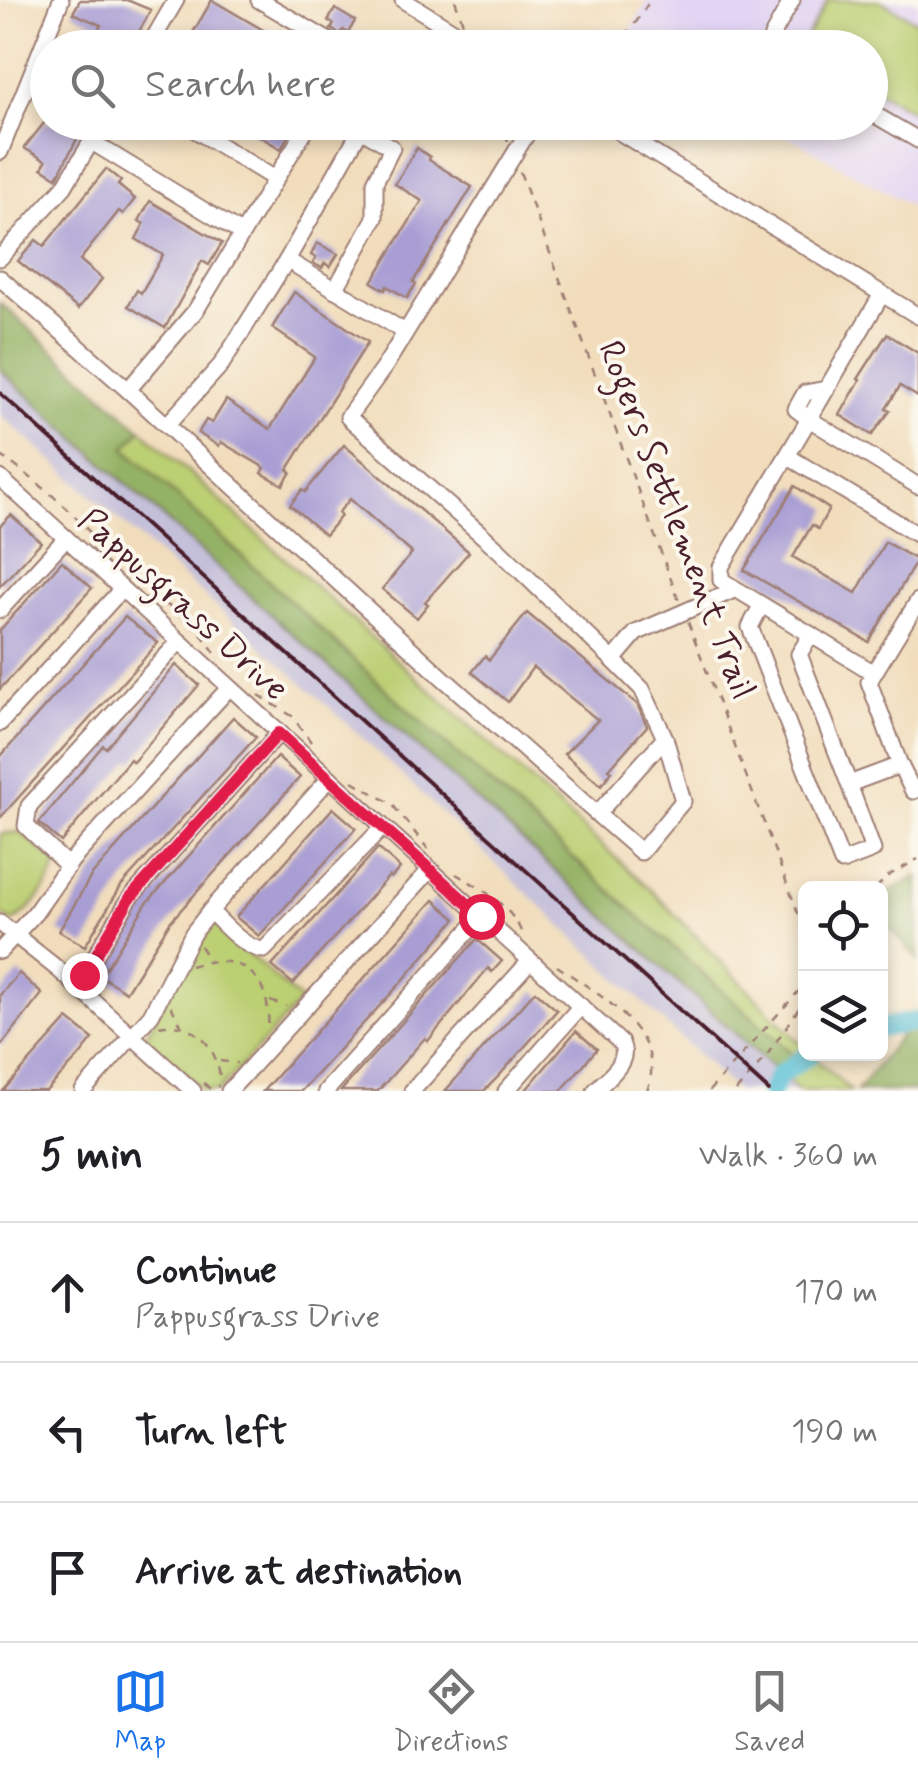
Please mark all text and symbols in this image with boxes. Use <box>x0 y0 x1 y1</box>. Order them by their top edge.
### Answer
search box <box>30 30 888 140</box>
icon: search <box>65 58 120 113</box>
text: Search here <box>145 61 336 110</box>
street label: Rogers Settlement Trail <box>583 334 766 707</box>
street label: Pappusgrass Drive <box>65 498 298 715</box>
map controls <box>798 881 888 1061</box>
button: locate <box>798 881 888 971</box>
route start <box>459 894 505 940</box>
route end <box>62 953 108 999</box>
button: layers <box>798 971 888 1061</box>
text: 5 min <box>40 1129 143 1184</box>
text: Walk · 360 m <box>699 1135 878 1177</box>
text: Continue <box>135 1247 277 1296</box>
icon: ahead <box>40 1265 95 1320</box>
text: 170 m <box>794 1271 878 1313</box>
text: Pappusgrass Drive <box>135 1296 380 1338</box>
icon: left <box>40 1405 95 1460</box>
text: Turn left <box>135 1408 287 1457</box>
text: 190 m <box>791 1411 878 1453</box>
icon: arrive <box>40 1545 95 1600</box>
text: Arrive at destination <box>135 1548 462 1597</box>
tab: Map <box>113 1664 168 1761</box>
tab: Directions <box>394 1664 509 1761</box>
tab: Saved <box>734 1664 805 1761</box>

